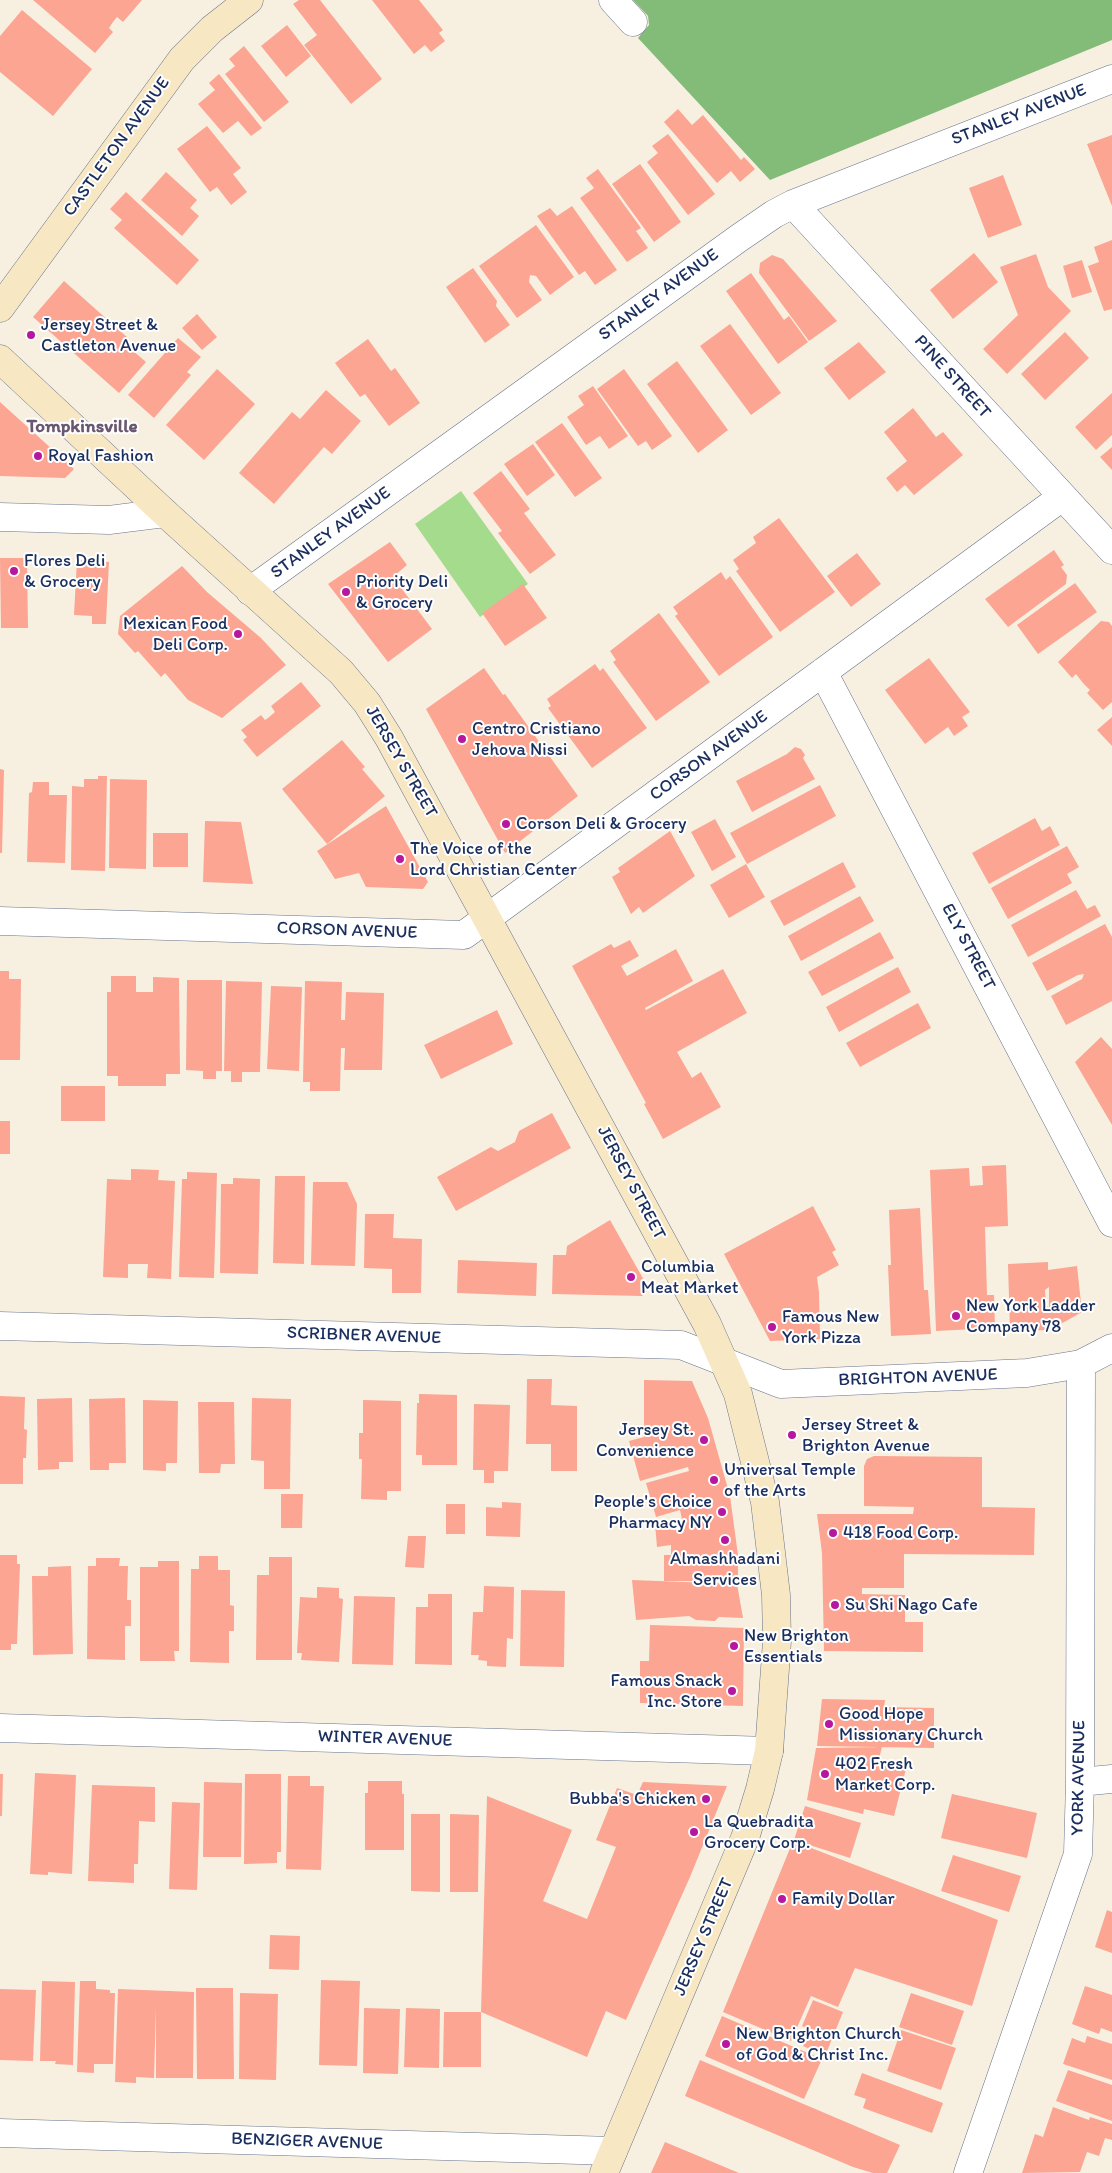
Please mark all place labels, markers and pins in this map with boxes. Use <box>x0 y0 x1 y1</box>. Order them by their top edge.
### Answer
place label: Jersey Street & Castleton Avenue <box>41 314 176 356</box>
marker: Jersey Street & Castleton Avenue <box>25 329 37 341</box>
place label: Royal Fashion <box>48 445 154 467</box>
marker: Royal Fashion <box>32 450 44 462</box>
place label: Flores Deli & Grocery <box>24 550 105 592</box>
marker: Flores Deli & Grocery <box>8 565 20 577</box>
place label: Priority Deli & Grocery <box>356 571 448 614</box>
marker: Priority Deli & Grocery <box>340 586 352 598</box>
place label: Mexican Food Deli Corp. <box>123 613 228 656</box>
marker: Mexican Food Deli Corp. <box>232 628 244 640</box>
place label: Centro Cristiano Jehova Nissi <box>472 718 601 761</box>
marker: Centro Cristiano Jehova Nissi <box>456 733 468 745</box>
place label: Corson Deli & Grocery <box>516 813 686 835</box>
marker: Corson Deli & Grocery <box>500 818 512 830</box>
place label: The Voice of the Lord Christian Center <box>410 838 577 881</box>
marker: The Voice of the Lord Christian Center <box>394 853 406 865</box>
place label: Columbia Meat Market <box>641 1256 739 1298</box>
marker: Columbia Meat Market <box>625 1271 637 1283</box>
place label: New York Ladder Company 78 <box>966 1295 1095 1338</box>
place label: Famous New York Pizza <box>782 1306 879 1348</box>
marker: New York Ladder Company 78 <box>950 1310 962 1322</box>
marker: Famous New York Pizza <box>766 1321 778 1333</box>
place label: Jersey Street & Brighton Avenue <box>802 1414 930 1456</box>
place label: Jersey St. Convenience <box>596 1419 694 1462</box>
marker: Jersey Street & Brighton Avenue <box>786 1429 798 1441</box>
marker: Jersey St. Convenience <box>698 1434 710 1446</box>
place label: Universal Temple of the Arts <box>724 1459 856 1502</box>
marker: Universal Temple of the Arts <box>708 1474 720 1486</box>
place label: People's Choice Pharmacy NY <box>594 1491 712 1534</box>
marker: People's Choice Pharmacy NY <box>716 1506 728 1518</box>
place label: 418 Food Corp. <box>843 1522 958 1544</box>
marker: 418 Food Corp. <box>827 1527 839 1539</box>
marker: Almashhadani Services <box>719 1534 731 1546</box>
place label: Almashhadani Services <box>670 1548 780 1590</box>
place label: Su Shi Nago Cafe <box>845 1594 978 1616</box>
marker: Su Shi Nago Cafe <box>829 1599 841 1611</box>
place label: New Brighton Essentials <box>744 1625 849 1668</box>
marker: New Brighton Essentials <box>728 1640 740 1652</box>
place label: Famous Snack Inc. Store <box>610 1670 722 1712</box>
marker: Famous Snack Inc. Store <box>726 1685 738 1697</box>
place label: Good Hope Missionary Church <box>839 1703 983 1746</box>
marker: Good Hope Missionary Church <box>823 1718 835 1730</box>
place label: 402 Fresh Market Corp. <box>835 1753 935 1796</box>
marker: 402 Fresh Market Corp. <box>819 1768 831 1780</box>
place label: Bubba's Chicken <box>569 1788 696 1810</box>
marker: Bubba's Chicken <box>700 1793 712 1805</box>
place label: La Quebradita Grocery Corp. <box>704 1811 814 1854</box>
marker: La Quebradita Grocery Corp. <box>688 1826 700 1838</box>
place label: Family Dollar <box>792 1888 895 1910</box>
marker: Family Dollar <box>776 1893 788 1905</box>
place label: New Brighton Church of God & Christ Inc. <box>736 2023 901 2066</box>
marker: New Brighton Church of God & Christ Inc. <box>720 2038 732 2050</box>

